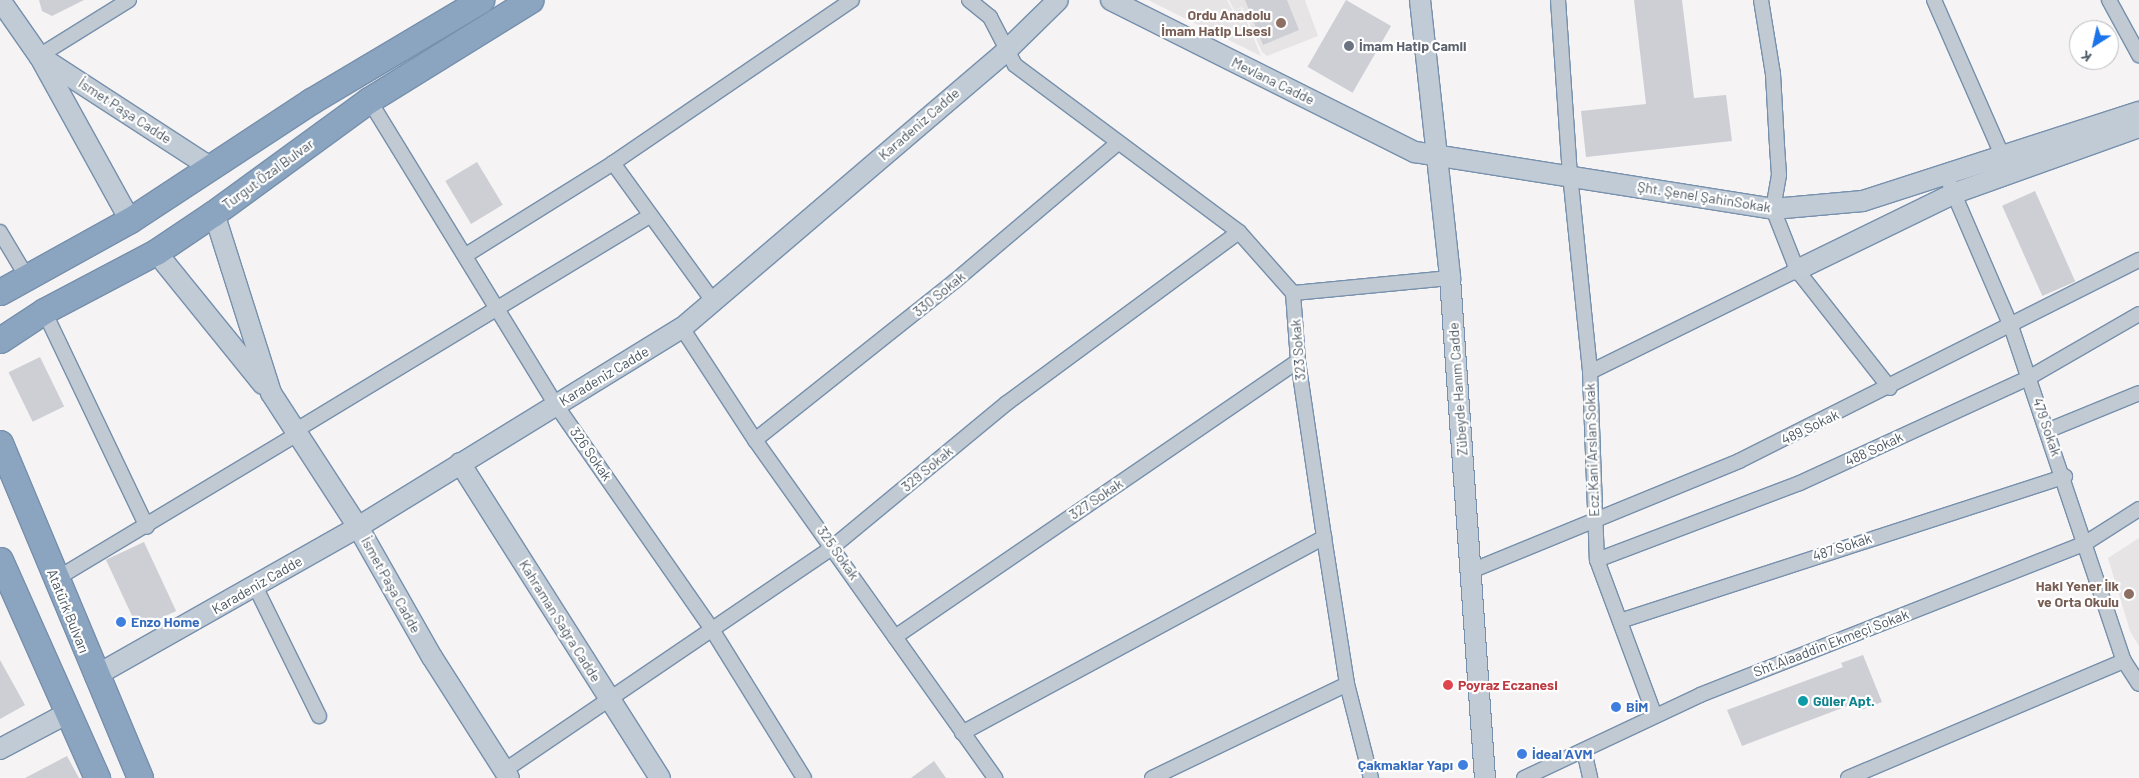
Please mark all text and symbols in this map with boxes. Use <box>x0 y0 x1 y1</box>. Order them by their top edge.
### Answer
place label: Ordu Anadolu İmam Hatip Lisesi <box>1161 7 1271 40</box>
marker: Ordu Anadolu İmam Hatip Lisesi <box>1275 17 1287 29</box>
north arrow <box>2069 20 2119 70</box>
place label: İmam Hatip Camii <box>1359 38 1467 54</box>
marker: İmam Hatip Camii <box>1343 40 1355 52</box>
text: K <box>2077 47 2094 66</box>
street label: Mevlana Cadde <box>1229 54 1317 108</box>
street label: İsmet Paşa Cadde <box>75 75 175 147</box>
street label: Karadeniz Cadde <box>875 84 963 164</box>
street label: Turgut Özal Bulvar <box>219 135 317 213</box>
street label: Şht. Şenel ŞahinSokak <box>1636 178 1772 216</box>
street label: 330 Sokak <box>910 268 968 320</box>
street label: 323 Sokak <box>1287 319 1309 381</box>
street label: Zübeyde Hanım Cadde <box>1445 322 1471 456</box>
street label: Karadeniz Cadde <box>556 343 652 409</box>
street label: Ecz.Kani Arslan Sokak <box>1581 383 1603 517</box>
street label: 479 Sokak <box>2029 395 2065 459</box>
street label: 489 Sokak <box>1778 406 1842 448</box>
street label: 326 Sokak <box>566 424 616 484</box>
street label: 488 Sokak <box>1842 428 1906 470</box>
street label: 329 Sokak <box>898 443 956 495</box>
street label: 327 Sokak <box>1066 475 1126 523</box>
street label: 325 Sokak <box>813 523 863 583</box>
street label: 487 Sokak <box>1810 530 1874 564</box>
street label: İsmet Paşa Cadde <box>358 534 424 636</box>
street label: Karadeniz Cadde <box>209 552 305 618</box>
street label: Kahraman Sağra Cadde <box>516 557 604 685</box>
street label: Atatürk Bulvarı <box>44 567 92 655</box>
place label: Haki Yener İlk ve Orta Okulu <box>2036 578 2119 610</box>
marker: Haki Yener İlk ve Orta Okulu <box>2123 588 2135 600</box>
street label: Sht.Alaaddin Ekmeçi Sokak <box>1751 606 1911 680</box>
place label: Enzo Home <box>131 614 200 630</box>
marker: Enzo Home <box>115 616 127 628</box>
place label: Poyraz Eczanesi <box>1458 677 1558 693</box>
marker: Poyraz Eczanesi <box>1442 679 1454 691</box>
place label: Güler Apt. <box>1813 693 1875 709</box>
marker: Güler Apt. <box>1797 695 1809 707</box>
place label: BİM <box>1626 699 1648 715</box>
marker: BİM <box>1610 701 1622 713</box>
place label: İdeal AVM <box>1532 746 1593 762</box>
marker: İdeal AVM <box>1516 748 1528 760</box>
place label: Çakmaklar Yapı <box>1358 757 1453 773</box>
marker: Çakmaklar Yapı <box>1457 759 1469 771</box>

